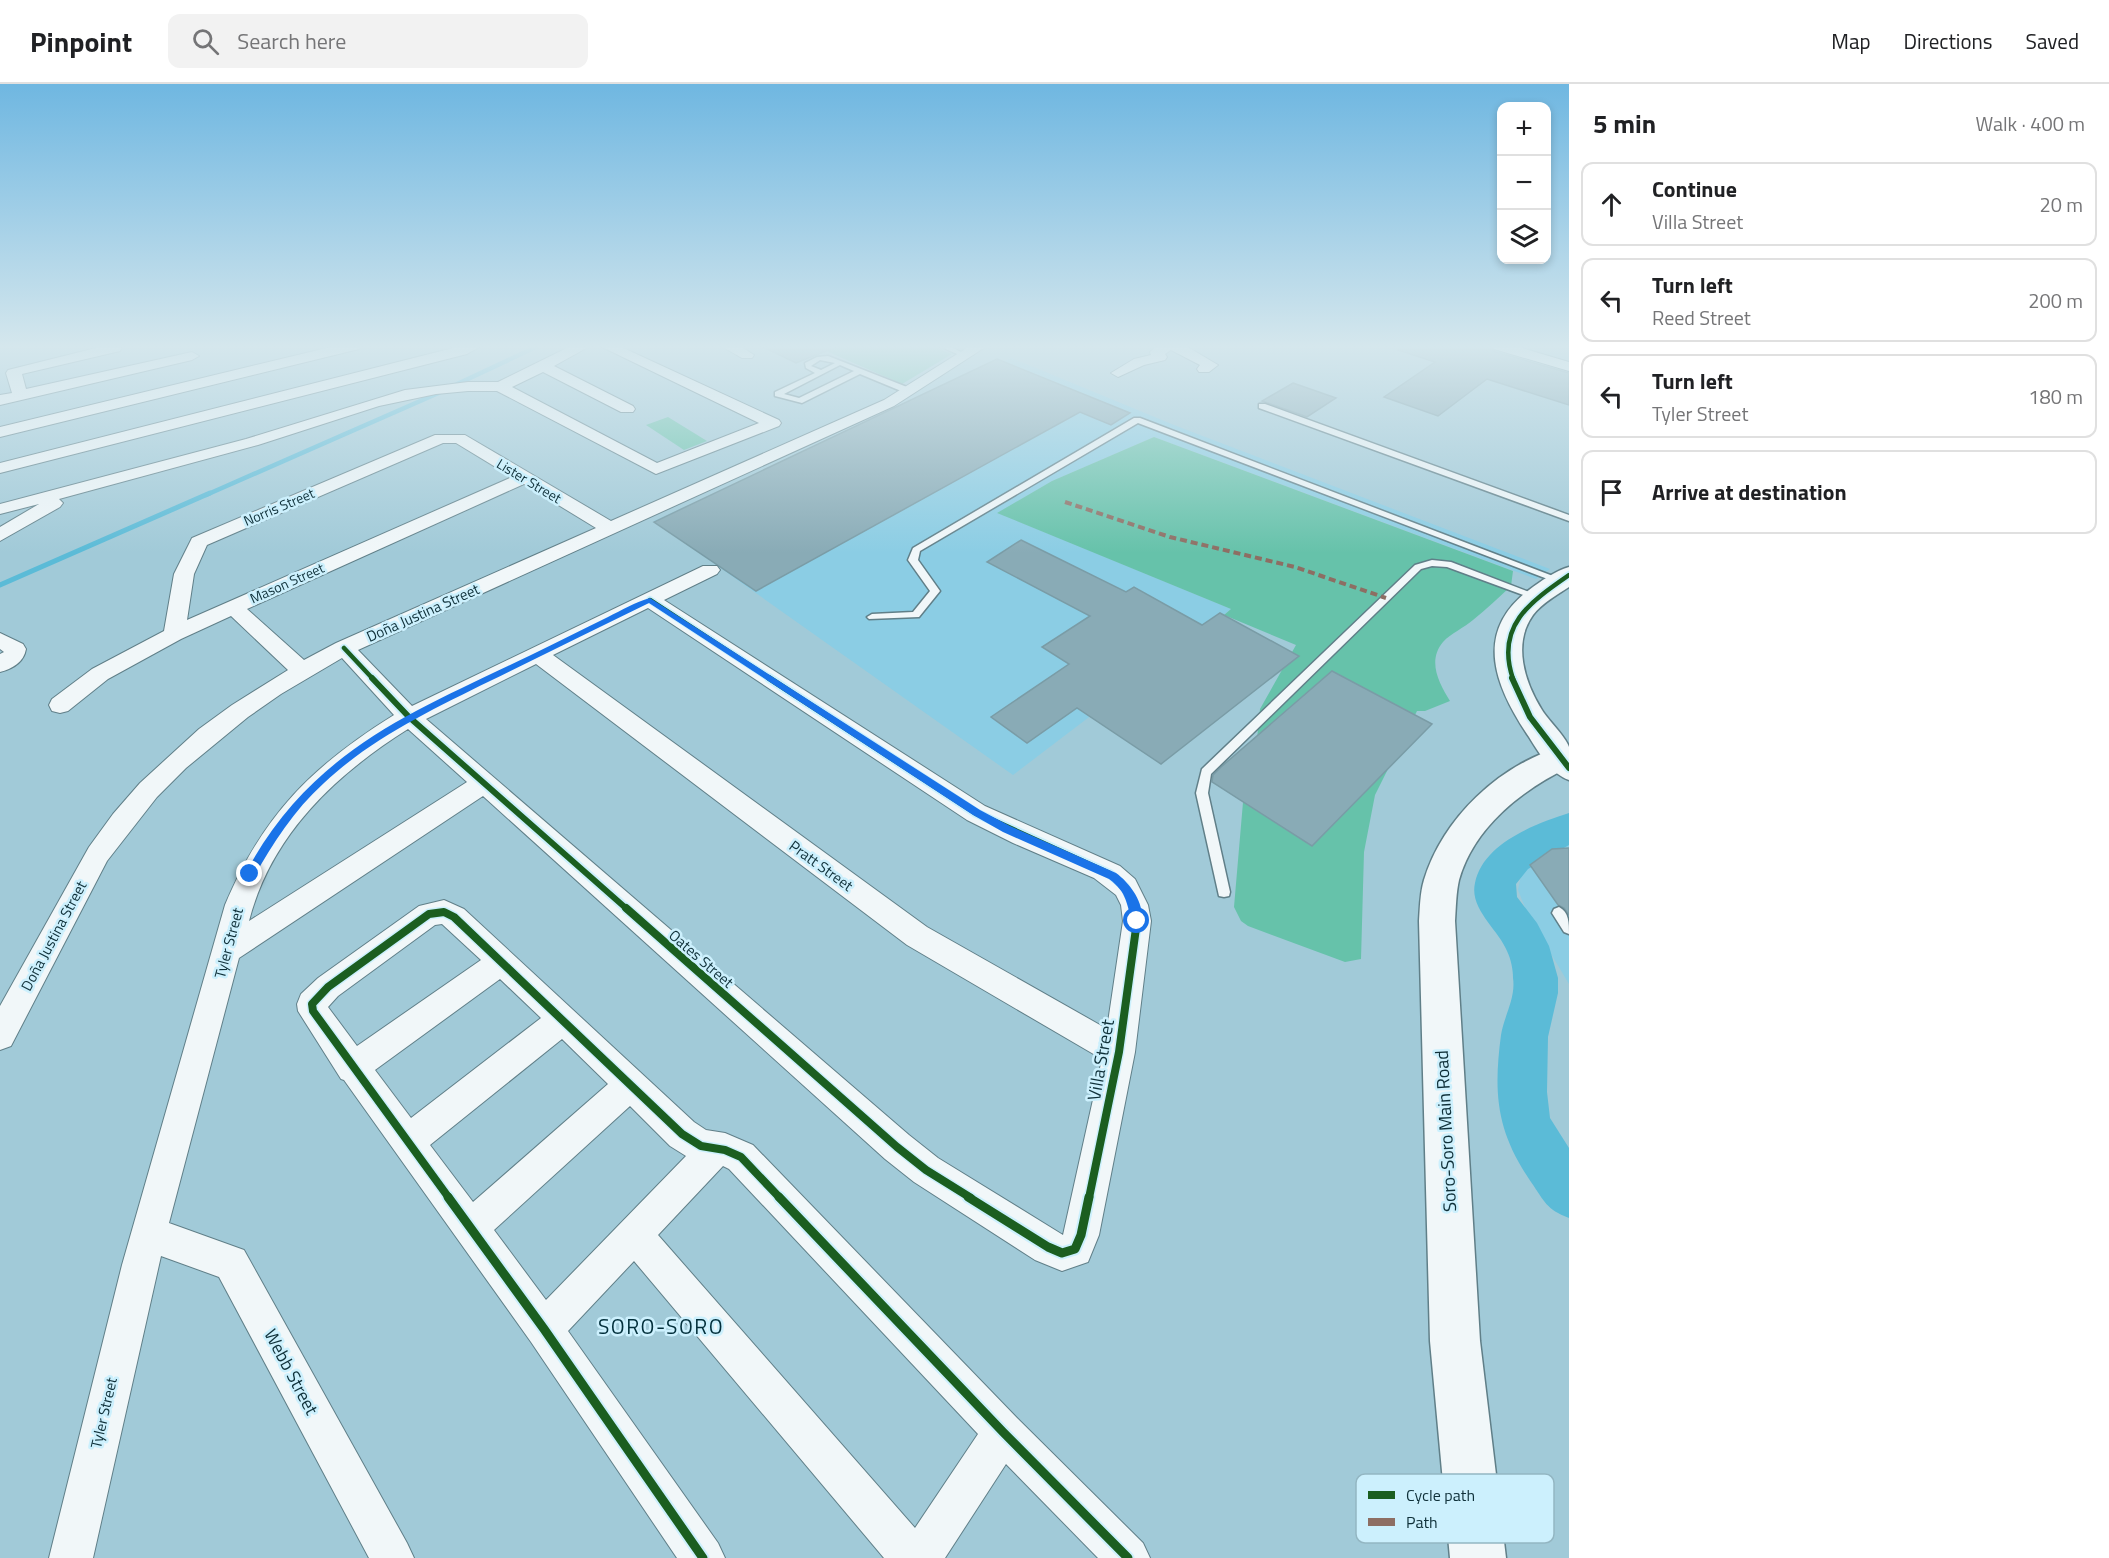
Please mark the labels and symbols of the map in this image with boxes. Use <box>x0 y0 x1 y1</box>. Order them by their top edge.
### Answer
street label: Lister Street <box>493 453 566 508</box>
street label: Norris Street <box>240 482 318 531</box>
street label: Mason Street <box>246 557 327 608</box>
street label: Doña Justina Street <box>362 577 484 648</box>
street label: Pratt Street <box>785 835 859 897</box>
route end <box>236 860 262 886</box>
street label: Doña Justina Street <box>15 876 93 995</box>
street label: Tyler Street <box>208 904 249 981</box>
route start <box>1123 907 1149 933</box>
street label: Oates Street <box>664 924 739 994</box>
street label: Villa Street <box>1080 1016 1121 1103</box>
street label: Soro-Soro Main Road <box>1428 1050 1463 1212</box>
district label: SORO-SORO <box>598 1310 724 1342</box>
street label: Webb Street <box>257 1324 326 1420</box>
street label: Tyler Street <box>84 1374 123 1451</box>
legend <box>1356 1474 1554 1543</box>
text: Cycle path <box>1406 1483 1475 1507</box>
text: Path <box>1406 1510 1438 1534</box>

